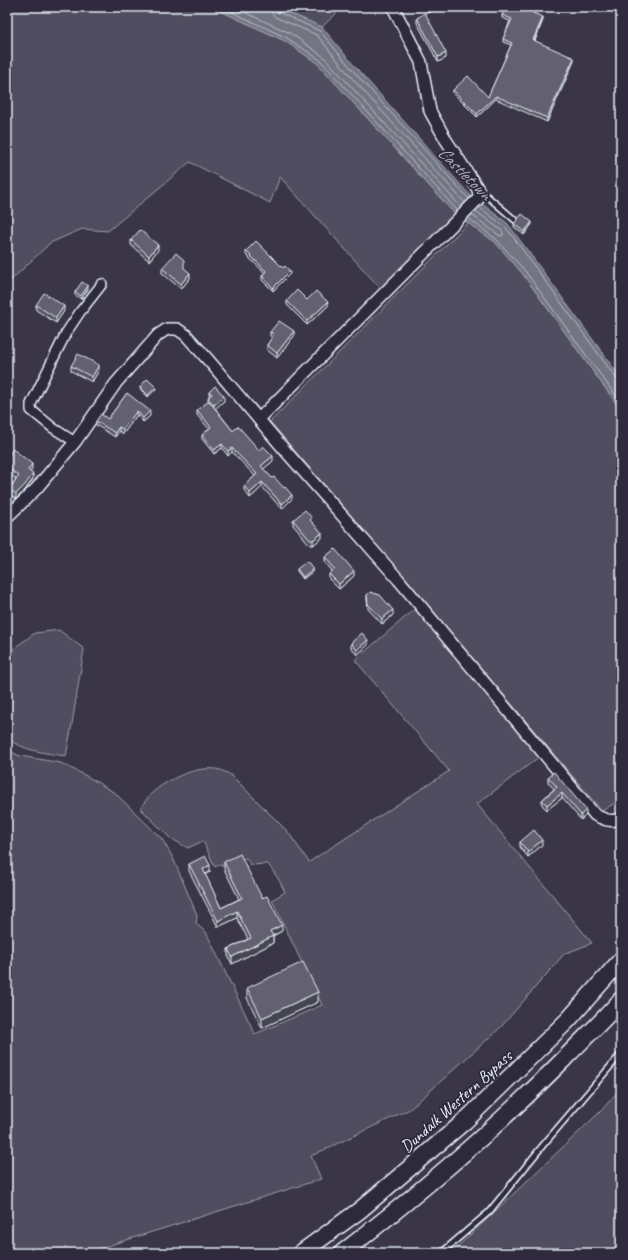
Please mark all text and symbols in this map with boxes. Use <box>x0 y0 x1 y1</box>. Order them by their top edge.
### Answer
water label: Castletown <box>434 142 498 206</box>
street label: Dundalk Western Bypass <box>396 1044 518 1157</box>

